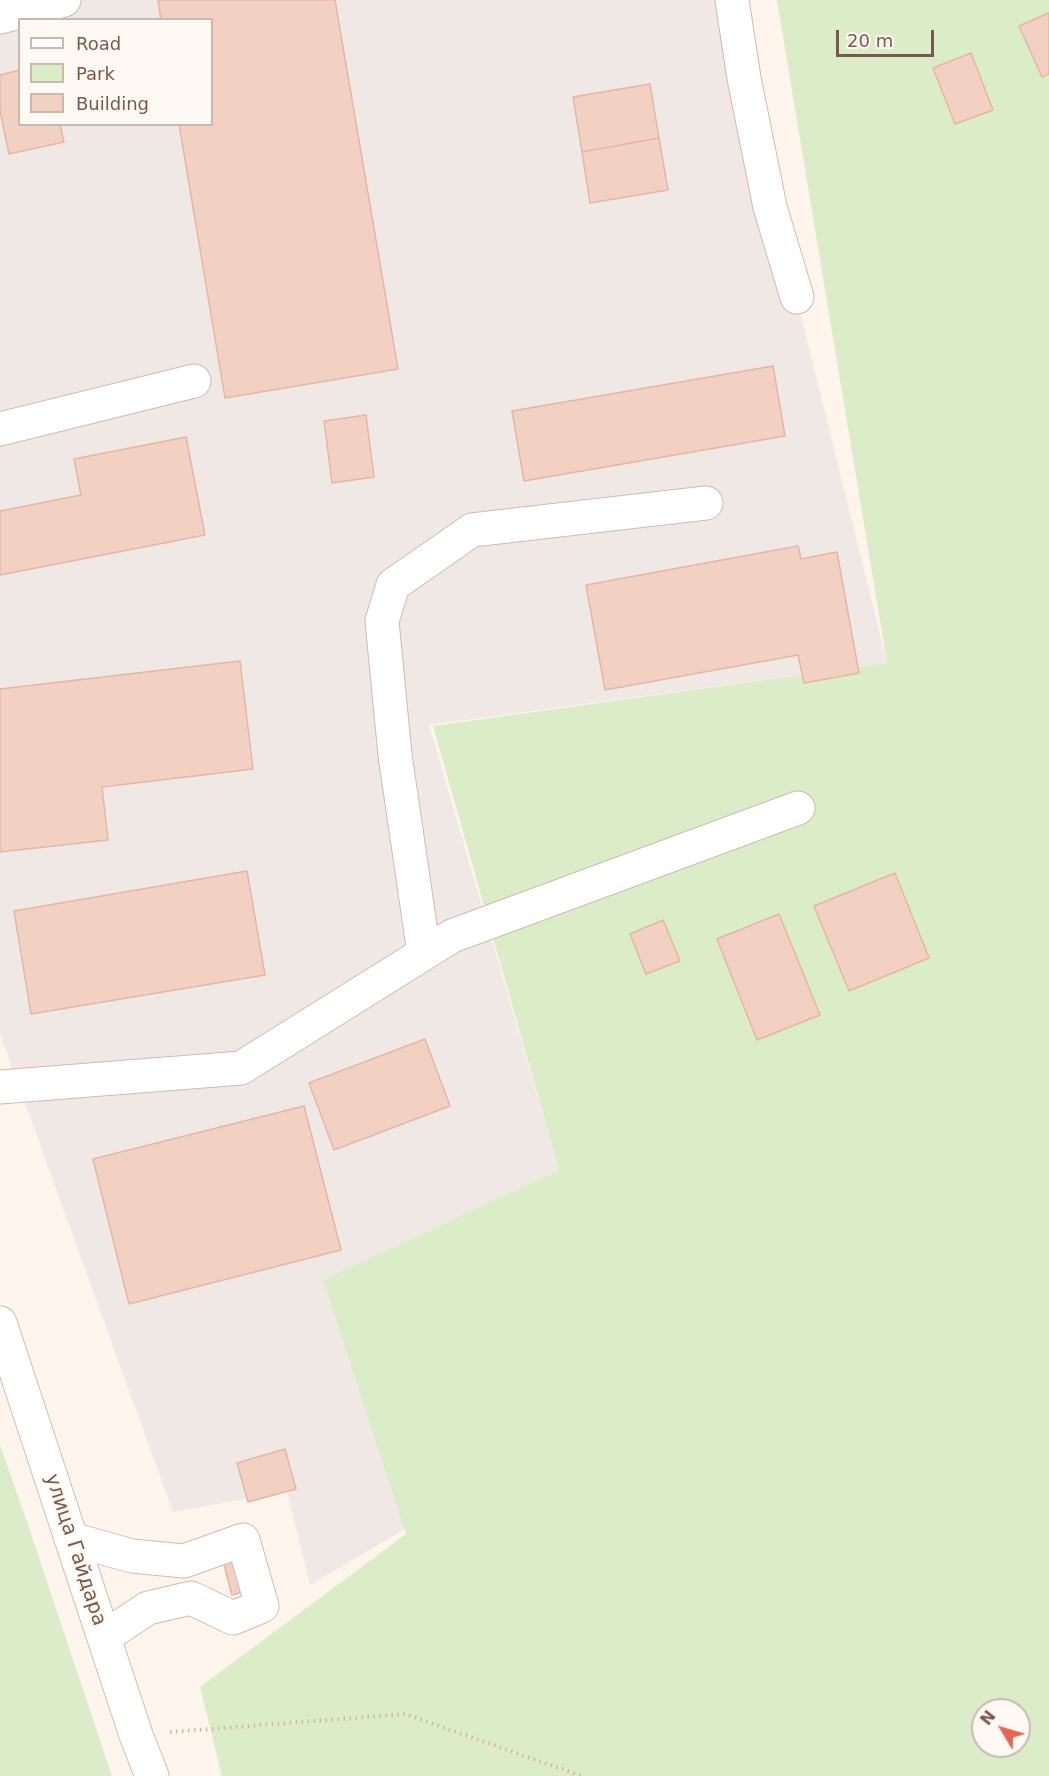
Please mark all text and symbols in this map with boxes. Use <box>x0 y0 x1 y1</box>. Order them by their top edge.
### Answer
legend <box>18 18 213 126</box>
scale bar <box>839 18 936 56</box>
text: 20 m <box>847 30 893 51</box>
text: Road <box>76 33 121 54</box>
text: Park <box>76 63 115 84</box>
text: Building <box>76 93 149 114</box>
street label: улица Гайдара <box>39 1471 111 1629</box>
north arrow <box>971 1698 1031 1758</box>
text: N <box>976 1707 1000 1729</box>

